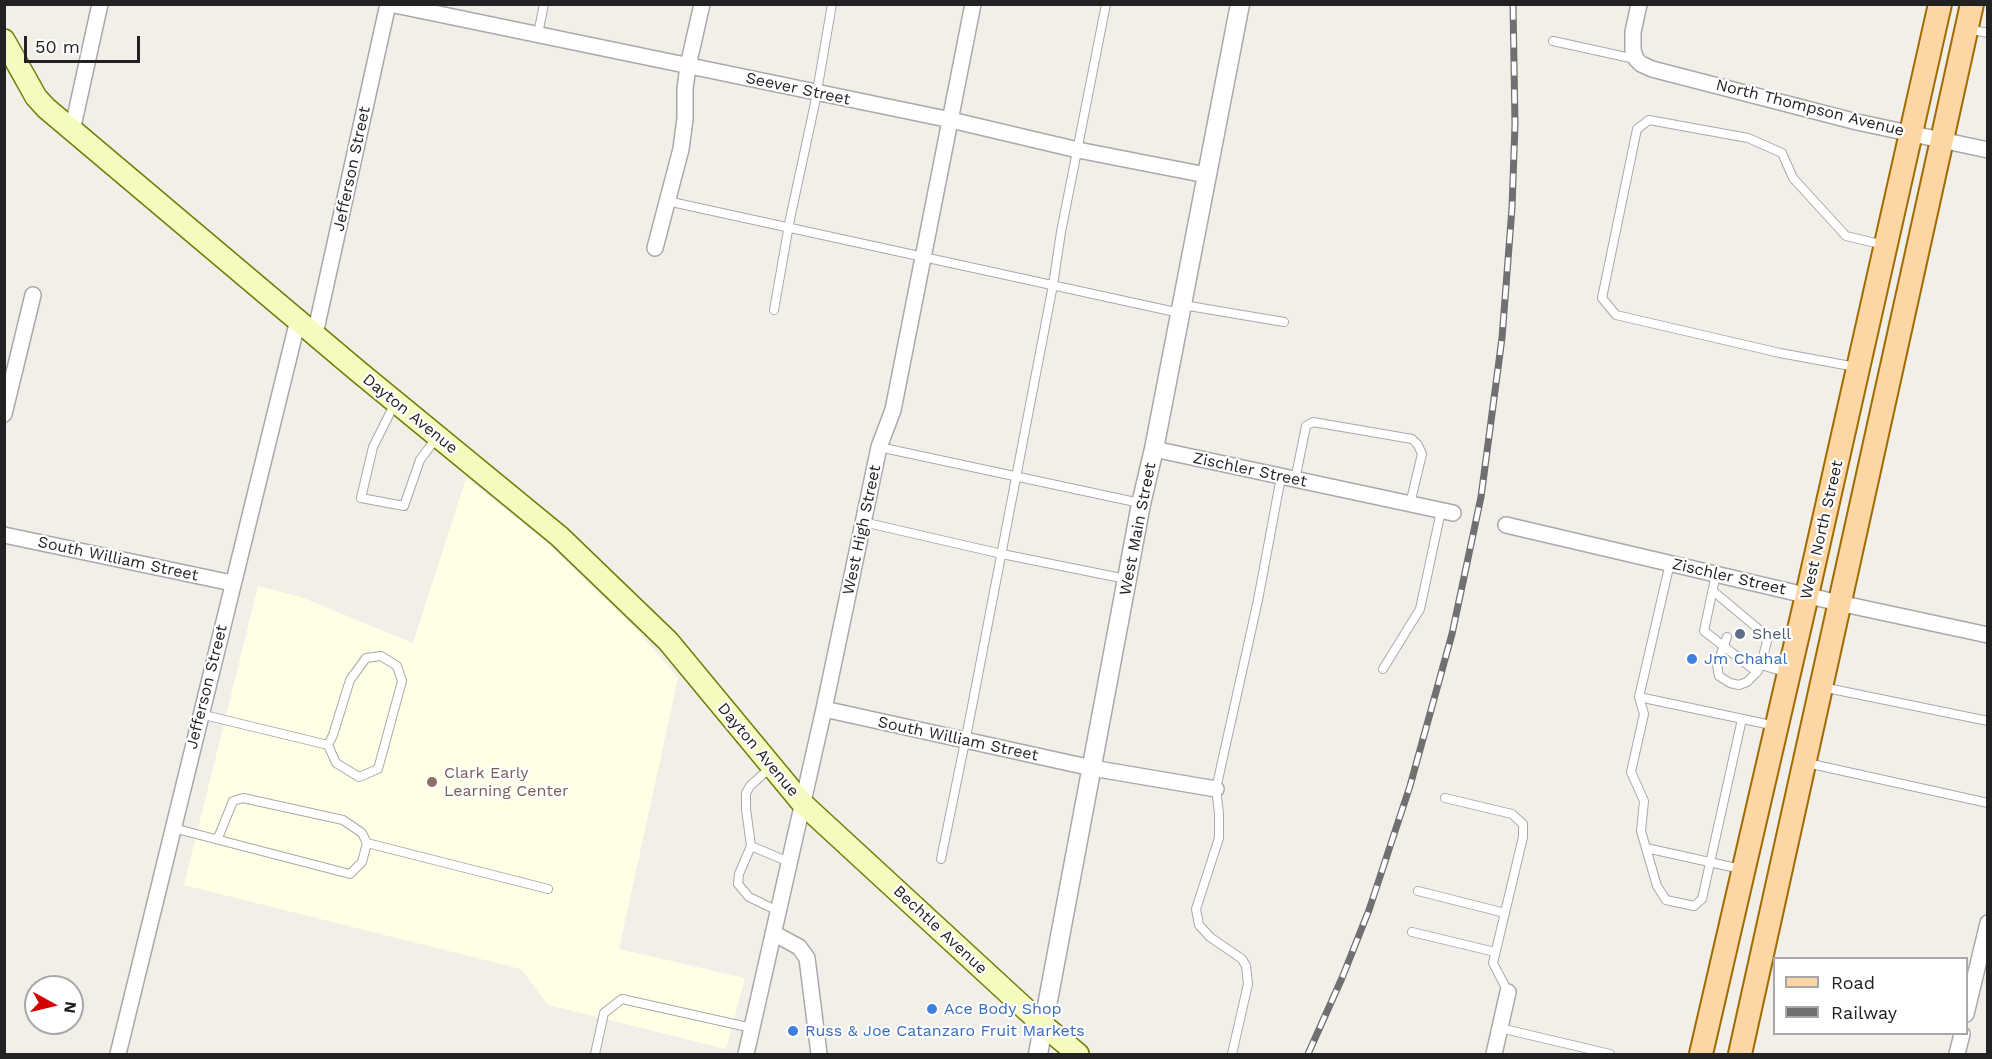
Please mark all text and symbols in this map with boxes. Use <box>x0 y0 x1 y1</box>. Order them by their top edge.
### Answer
scale bar <box>27 24 142 62</box>
text: 50 m <box>35 36 80 57</box>
street label: Seever Street <box>744 69 852 109</box>
street label: North Thompson Avenue <box>1714 75 1906 141</box>
street label: Jefferson Street <box>329 105 375 233</box>
street label: Dayton Avenue <box>359 370 461 458</box>
street label: Zischler Street <box>1191 449 1309 491</box>
street label: West North Street <box>1797 459 1847 601</box>
street label: West Main Street <box>1116 461 1160 597</box>
street label: West High Street <box>839 463 885 597</box>
street label: South William Street <box>36 533 200 585</box>
street label: Zischler Street <box>1670 555 1788 599</box>
street label: Jefferson Street <box>182 623 232 751</box>
place label: Shell <box>1752 624 1791 644</box>
marker: Shell <box>1733 627 1747 641</box>
place label: Jm Chahal <box>1704 649 1787 669</box>
marker: Jm Chahal <box>1685 652 1699 666</box>
street label: Dayton Avenue <box>713 699 803 801</box>
street label: South William Street <box>876 713 1040 765</box>
place label: Clark Early Learning Center <box>444 763 569 801</box>
marker: Clark Early Learning Center <box>425 775 439 789</box>
street label: Bechtle Avenue <box>889 882 991 978</box>
legend <box>1773 957 1968 1035</box>
text: Road <box>1831 972 1875 993</box>
north arrow <box>24 975 84 1035</box>
place label: Ace Body Shop <box>944 999 1062 1019</box>
text: N <box>60 1000 81 1014</box>
marker: Ace Body Shop <box>925 1002 939 1016</box>
text: Railway <box>1831 1002 1897 1023</box>
place label: Russ & Joe Catanzaro Fruit Markets <box>805 1021 1085 1041</box>
marker: Russ & Joe Catanzaro Fruit Markets <box>786 1024 800 1038</box>

